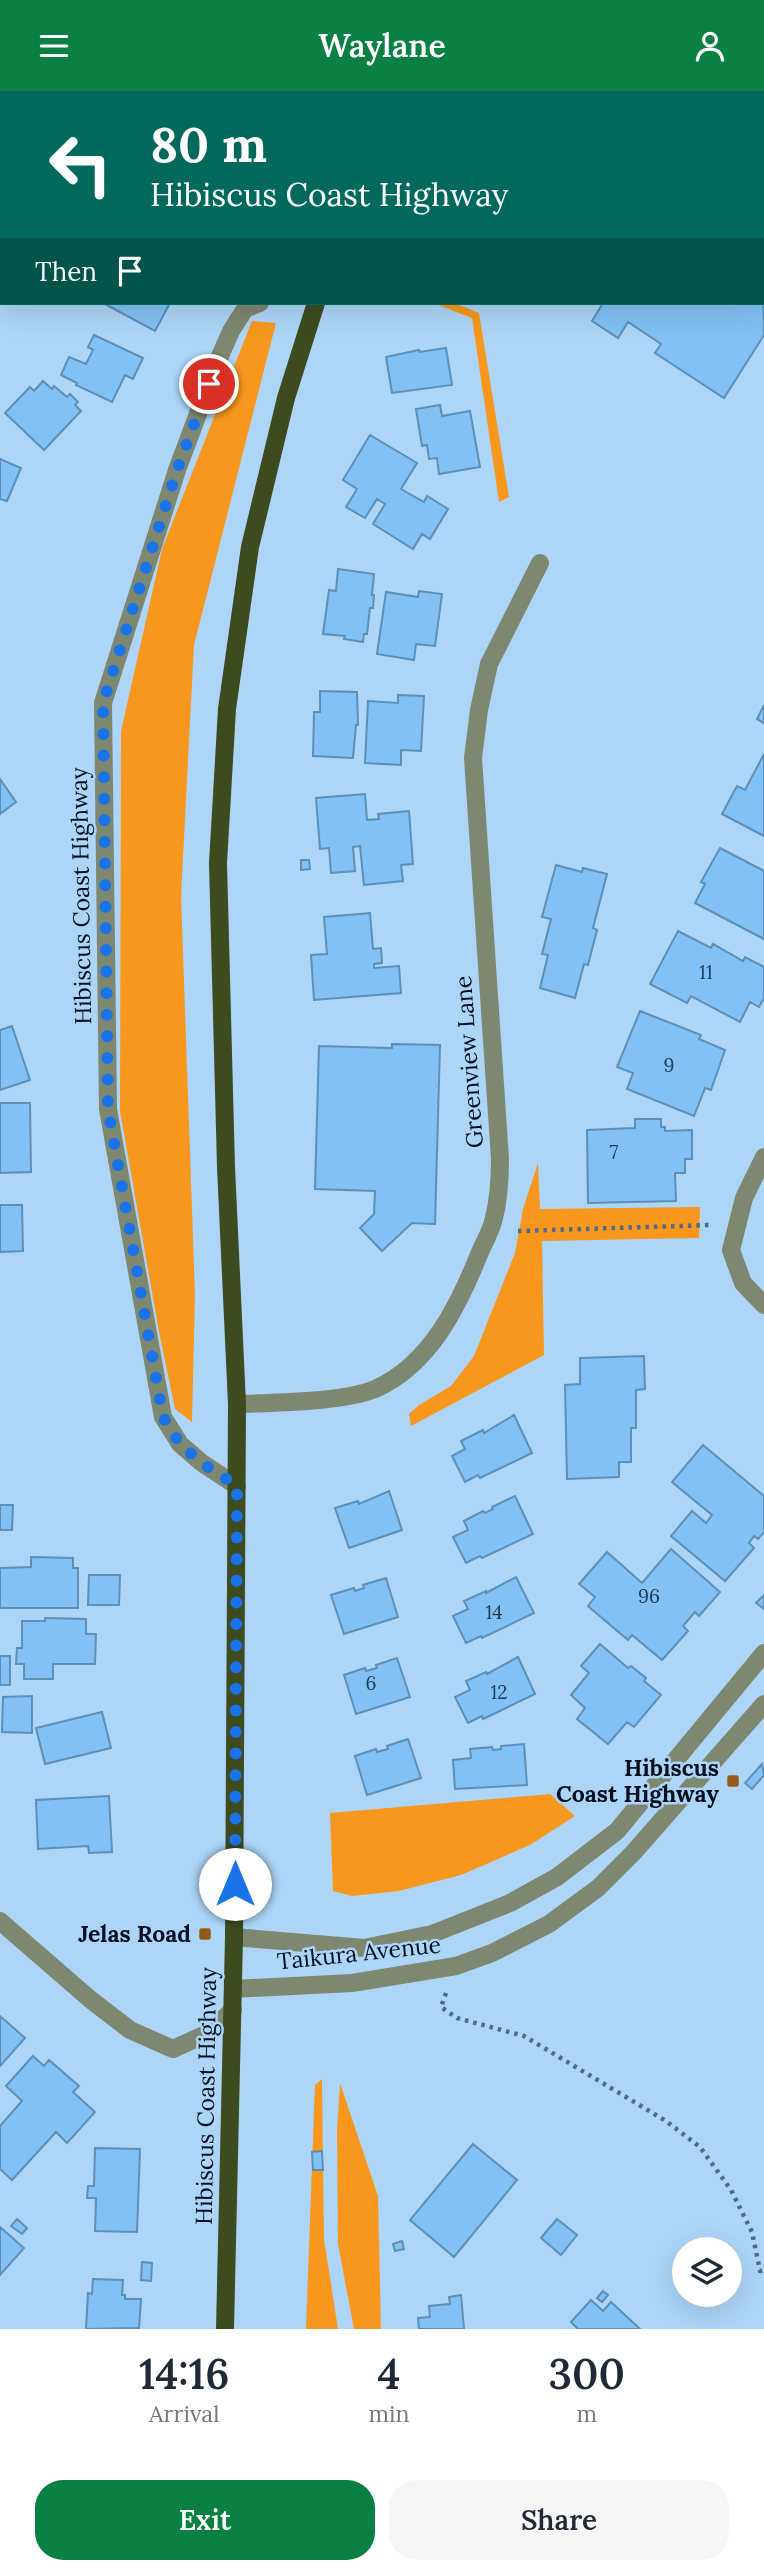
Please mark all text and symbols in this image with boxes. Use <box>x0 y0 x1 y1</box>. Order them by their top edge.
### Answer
text: Waylane <box>318 25 446 66</box>
icon: menu <box>35 27 73 65</box>
icon: person <box>691 27 729 65</box>
text: 80 m <box>150 113 267 175</box>
icon: left <box>35 119 126 210</box>
text: Hibiscus Coast Highway <box>150 174 508 215</box>
icon: arrive <box>111 252 149 290</box>
text: Then <box>35 255 97 288</box>
pin <box>179 354 239 414</box>
icon: arrive <box>190 365 228 403</box>
street label: Hibiscus Coast Highway <box>64 766 97 1025</box>
house number: 11 <box>699 960 713 984</box>
street label: Greenview Lane <box>448 975 489 1149</box>
house number: 9 <box>664 1053 674 1077</box>
house number: 7 <box>610 1140 619 1164</box>
house number: 96 <box>638 1584 660 1608</box>
house number: 14 <box>485 1600 503 1624</box>
house number: 6 <box>366 1671 377 1695</box>
house number: 12 <box>490 1680 508 1704</box>
place label: Hibiscus Coast Highway <box>556 1753 719 1808</box>
marker: Hibiscus Coast Highway <box>725 1773 741 1789</box>
position arrow <box>198 1847 272 1921</box>
place label: Jelas Road <box>78 1919 191 1948</box>
marker: Jelas Road <box>197 1926 213 1942</box>
street label: Taikura Avenue <box>276 1929 442 1976</box>
street label: Hibiscus Coast Highway <box>189 1966 222 2225</box>
map controls <box>672 2237 742 2307</box>
button: layers <box>672 2237 742 2307</box>
text: 14:16 <box>139 2347 230 2401</box>
text: 4 <box>378 2347 400 2401</box>
text: 300 <box>549 2347 625 2401</box>
text: Arrival <box>149 2399 219 2428</box>
text: min <box>369 2399 410 2428</box>
text: m <box>576 2399 597 2428</box>
button: Exit <box>35 2480 375 2560</box>
button: Share <box>389 2480 729 2560</box>

